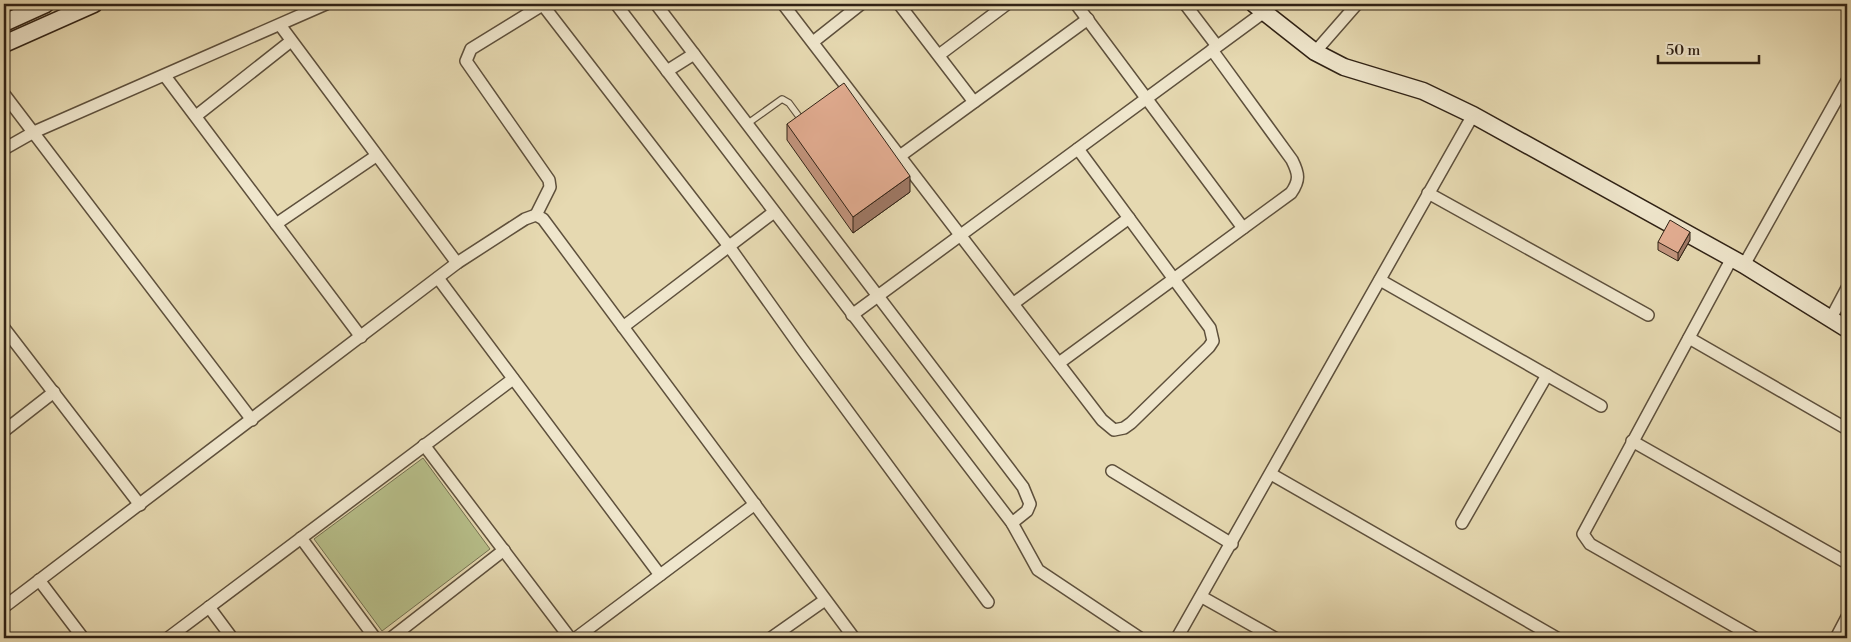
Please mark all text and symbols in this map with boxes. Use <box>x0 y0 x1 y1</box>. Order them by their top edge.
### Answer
scale bar <box>1658 32 1760 64</box>
text: 50 m <box>1666 41 1700 60</box>

